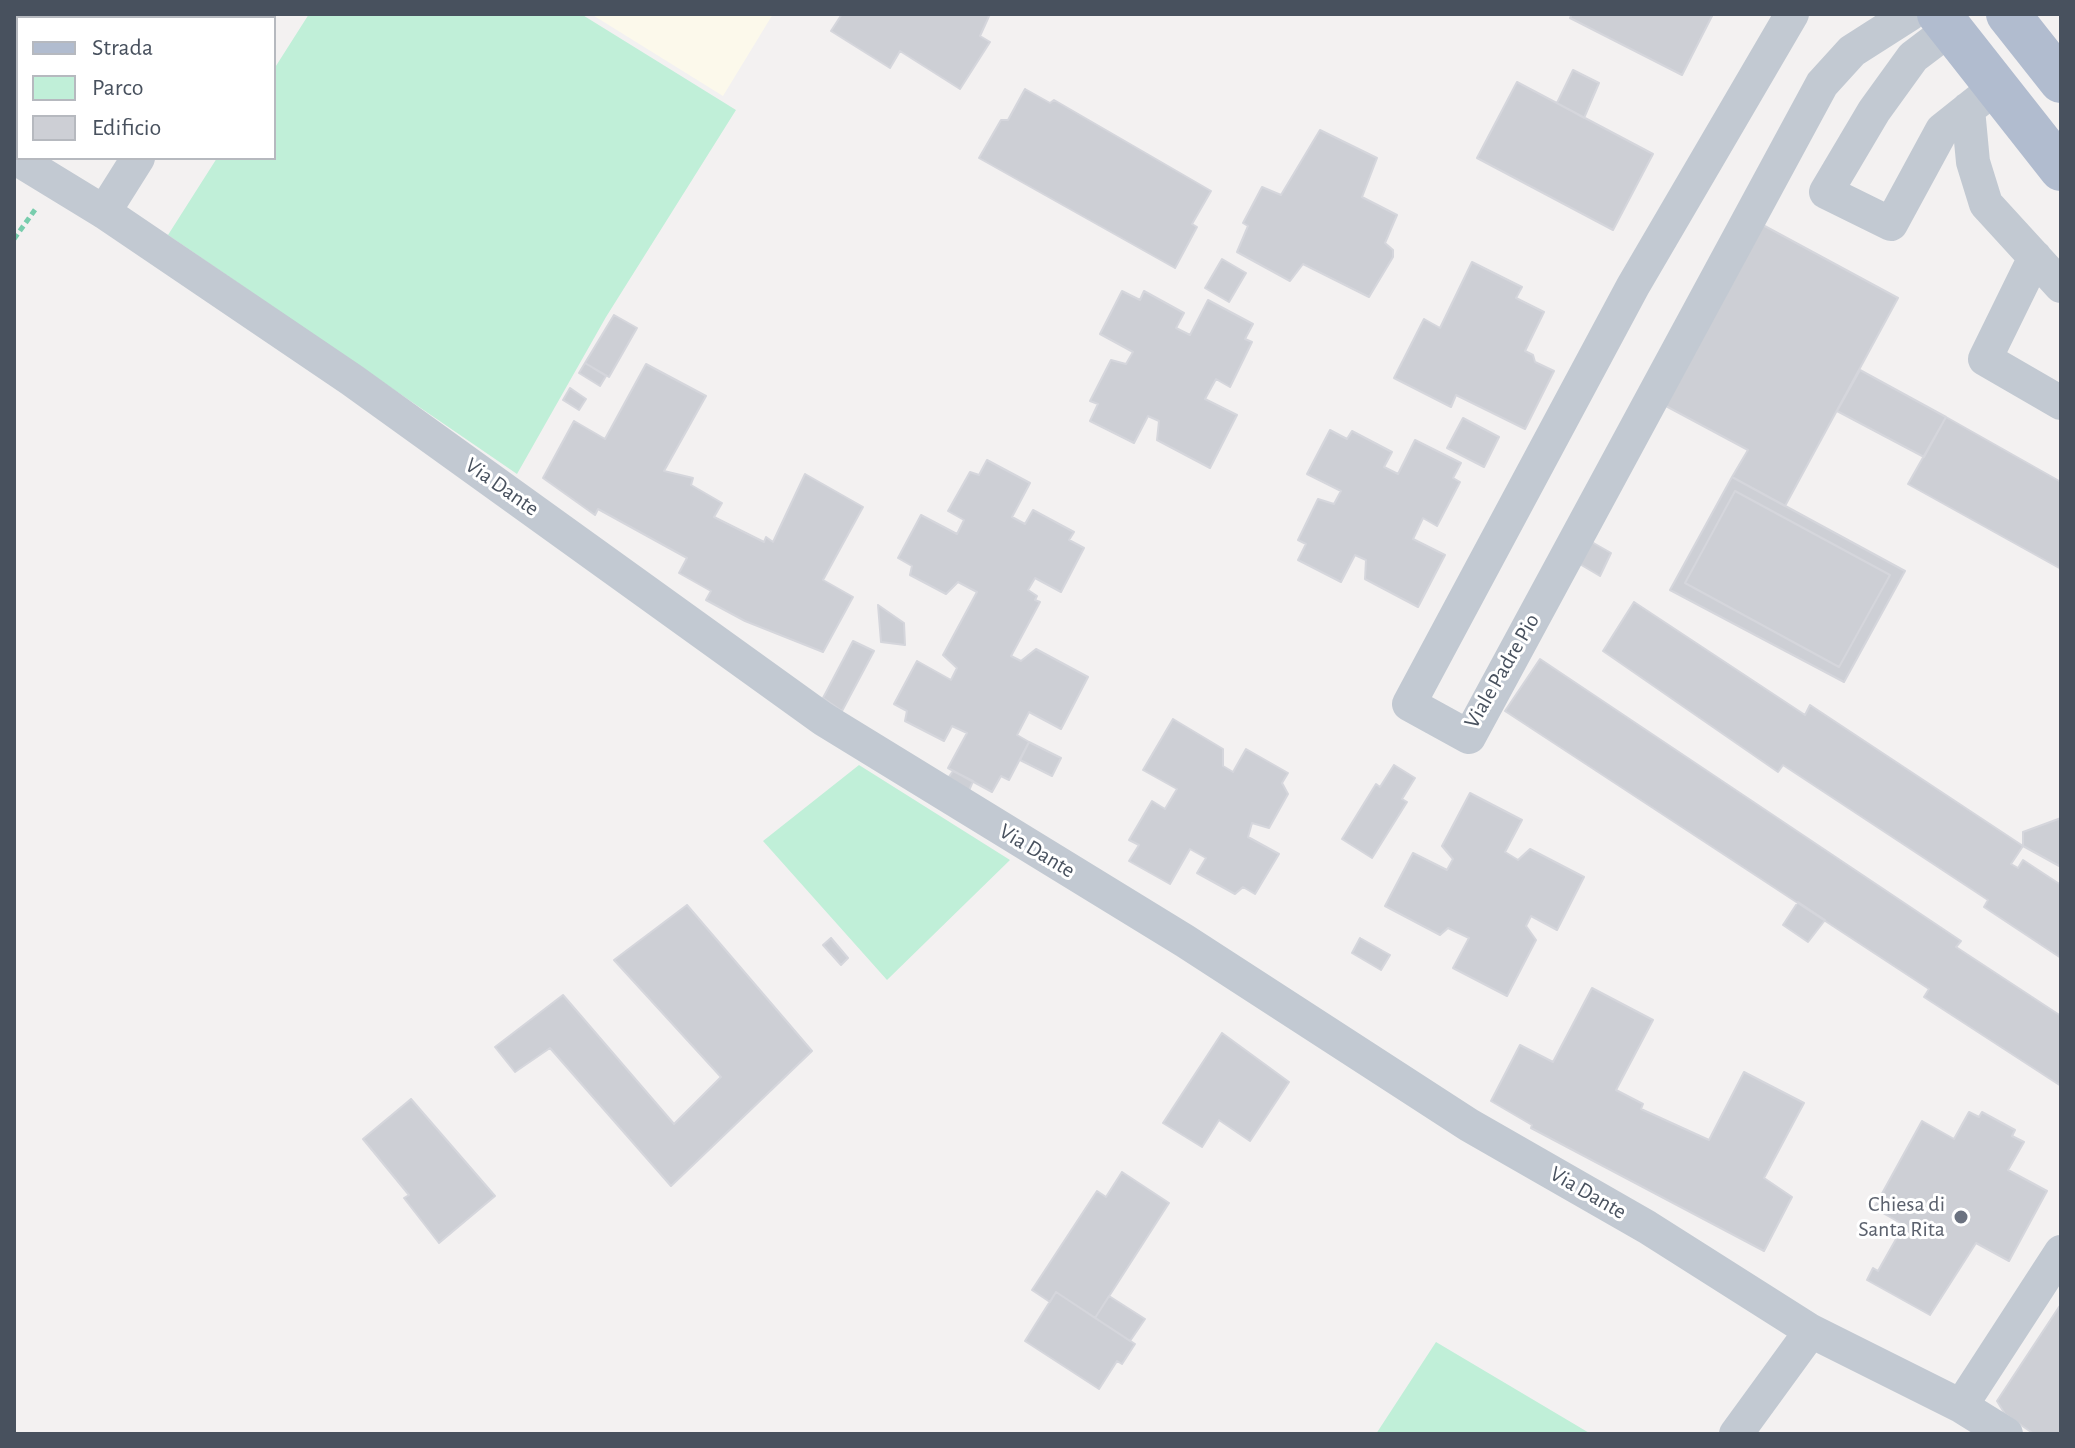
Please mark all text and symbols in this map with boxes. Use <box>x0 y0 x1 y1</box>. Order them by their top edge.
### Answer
legend <box>16 16 276 160</box>
text: Strada <box>92 36 153 60</box>
text: Parco <box>92 76 143 100</box>
text: Edificio <box>92 116 161 140</box>
street label: Via Dante <box>460 452 544 522</box>
street label: Viale Padre Pio <box>1459 609 1545 733</box>
street label: Via Dante <box>994 818 1080 884</box>
street label: Via Dante <box>1545 1161 1631 1225</box>
place label: Chiesa di Santa Rita <box>1858 1191 1945 1242</box>
marker: Chiesa di Santa Rita <box>1952 1208 1970 1226</box>

